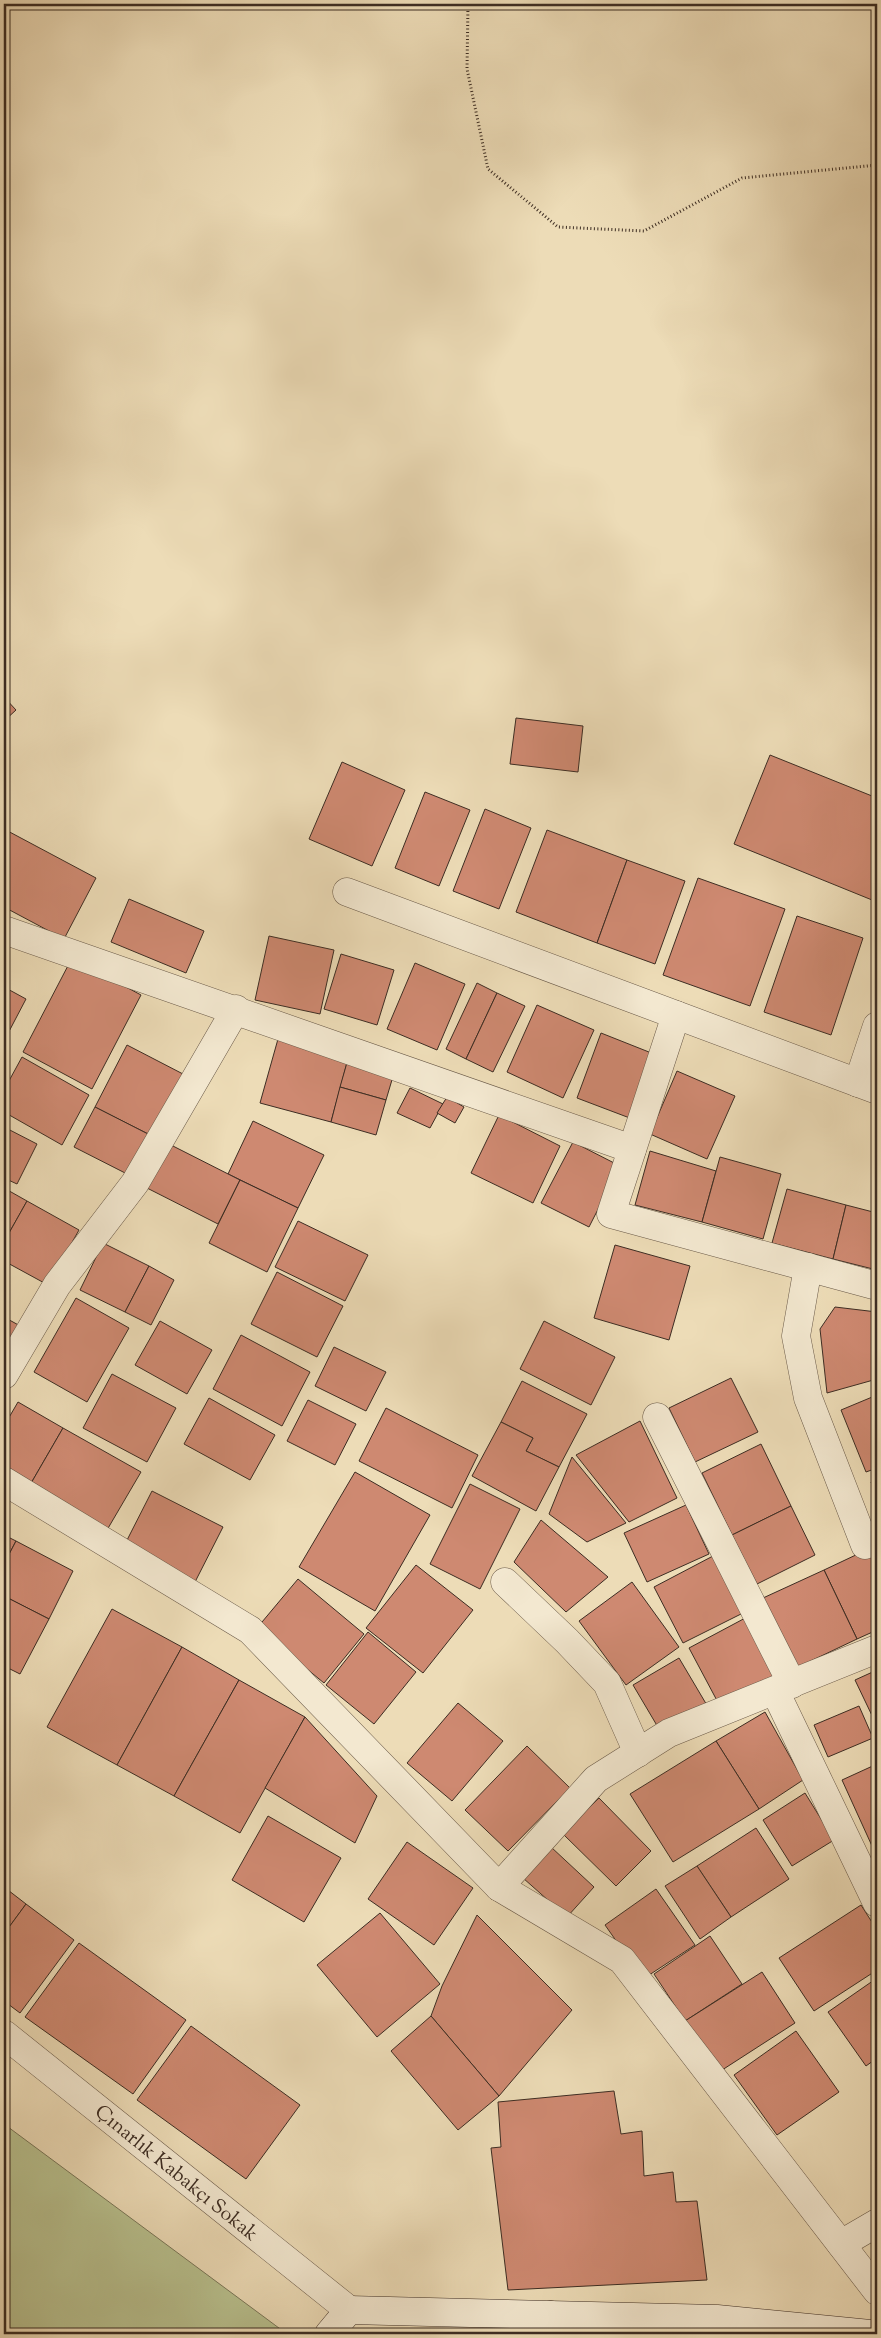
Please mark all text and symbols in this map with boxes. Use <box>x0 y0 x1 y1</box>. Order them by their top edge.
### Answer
street label: Çınarlık Kabakçı Sokak <box>87 2099 264 2249</box>

